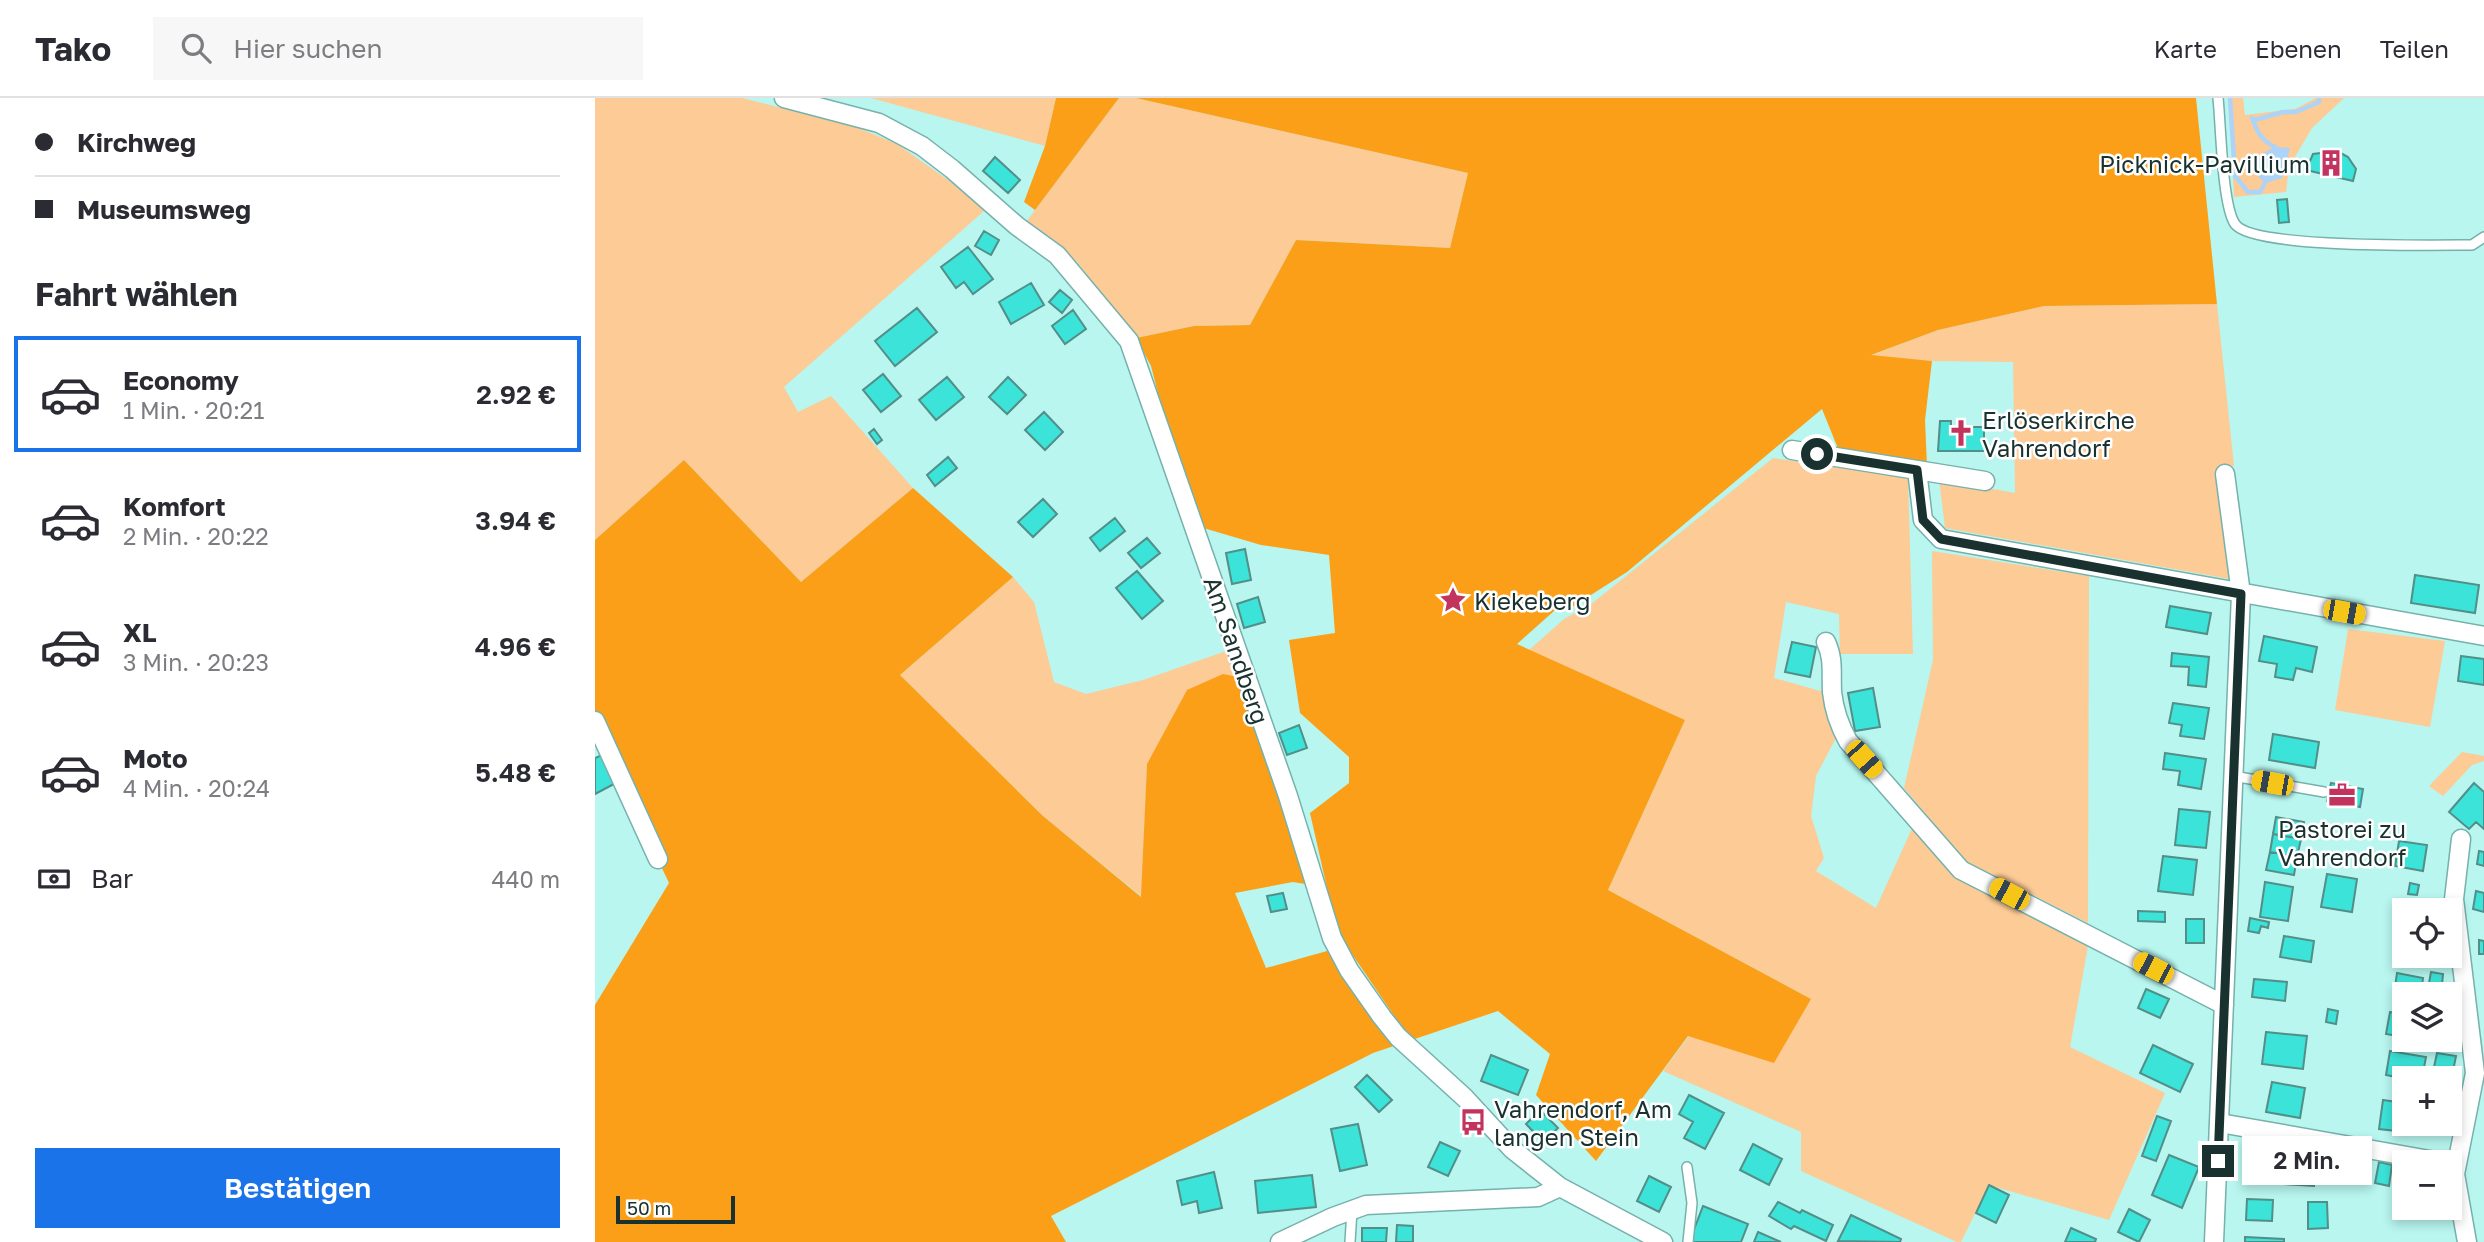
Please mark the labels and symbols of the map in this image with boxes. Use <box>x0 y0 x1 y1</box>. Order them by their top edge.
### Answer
building icon: Picknick-Pavillium <box>2316 148 2346 178</box>
place label: Picknick-Pavillium <box>2099 149 2310 178</box>
place label: Erlöserkirche Vahrendorf <box>1982 405 2135 462</box>
church icon: Erlöserkirche Vahrendorf <box>1946 418 1976 448</box>
route start <box>1801 438 1833 470</box>
street label: Am Sandberg <box>1198 572 1276 728</box>
place icon: Kiekeberg <box>1438 585 1468 615</box>
place label: Kiekeberg <box>1474 586 1590 615</box>
car <box>2322 598 2367 626</box>
car <box>1843 736 1886 782</box>
car <box>2250 769 2295 797</box>
office icon: Pastorei zu Vahrendorf <box>2327 780 2357 810</box>
place label: Pastorei zu Vahrendorf <box>2278 814 2406 871</box>
car <box>1986 875 2033 913</box>
car <box>2130 949 2177 987</box>
place label: Vahrendorf, Am langen Stein <box>1494 1094 1672 1151</box>
bus stop icon: Vahrendorf, Am langen Stein <box>1458 1107 1488 1137</box>
callout: 2 Min. <box>2243 1136 2372 1186</box>
route end <box>2202 1145 2234 1177</box>
scale bar <box>616 1193 735 1225</box>

